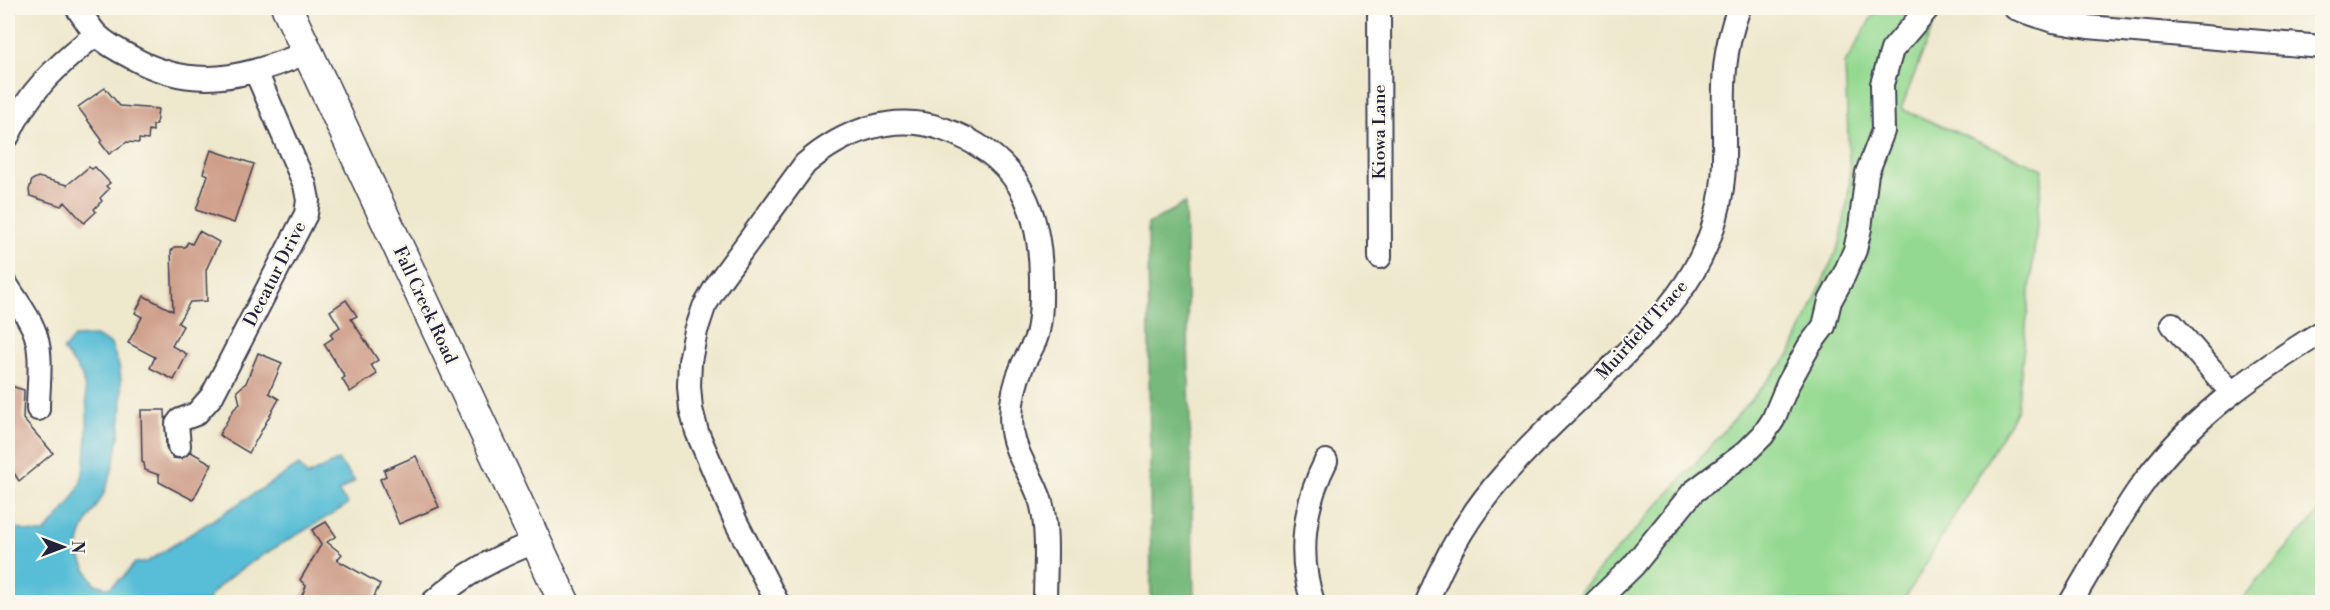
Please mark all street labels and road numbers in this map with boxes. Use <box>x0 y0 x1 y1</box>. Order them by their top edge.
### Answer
street label: Kiowa Lane <box>1368 84 1391 180</box>
street label: Decatur Drive <box>239 217 311 331</box>
street label: Fall Creek Road <box>388 243 463 368</box>
street label: Muirfield Trace <box>1591 275 1693 385</box>

